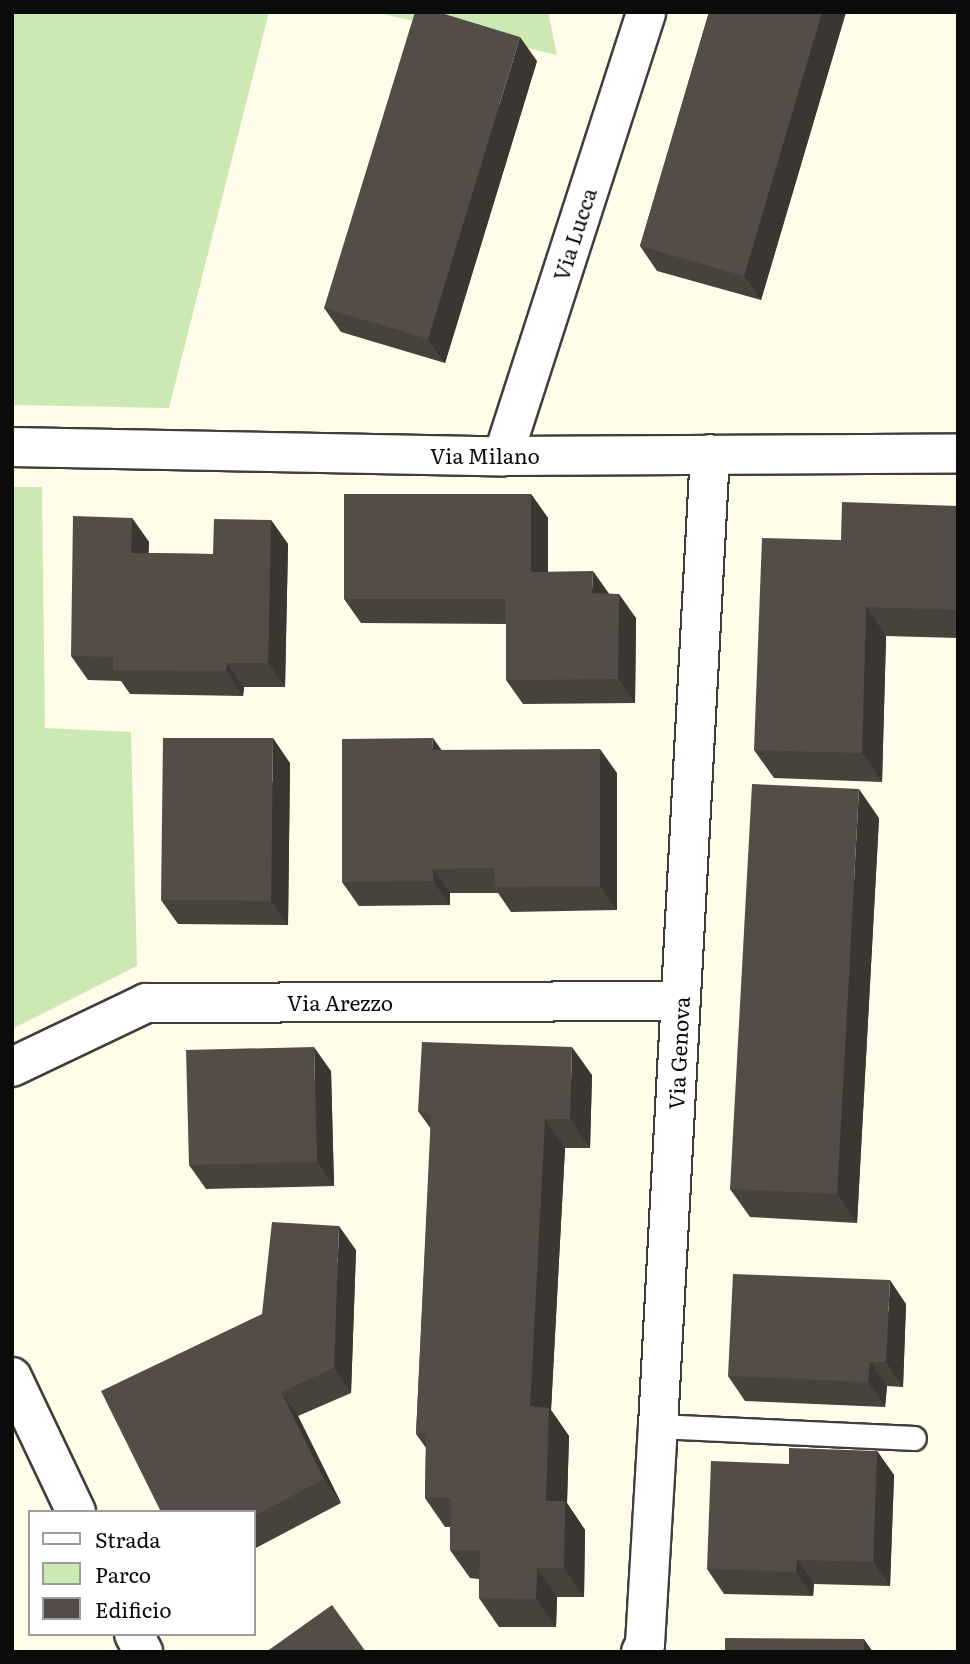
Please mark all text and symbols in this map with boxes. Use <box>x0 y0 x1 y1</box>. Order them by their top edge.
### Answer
street label: Via Lucca <box>547 184 601 284</box>
street label: Via Milano <box>430 442 540 468</box>
street label: Via Arezzo <box>287 989 393 1015</box>
street label: Via Genova <box>662 996 694 1110</box>
legend <box>28 1510 256 1636</box>
text: Strada <box>95 1523 161 1554</box>
text: Parco <box>95 1558 151 1589</box>
text: Edificio <box>95 1593 171 1624</box>

